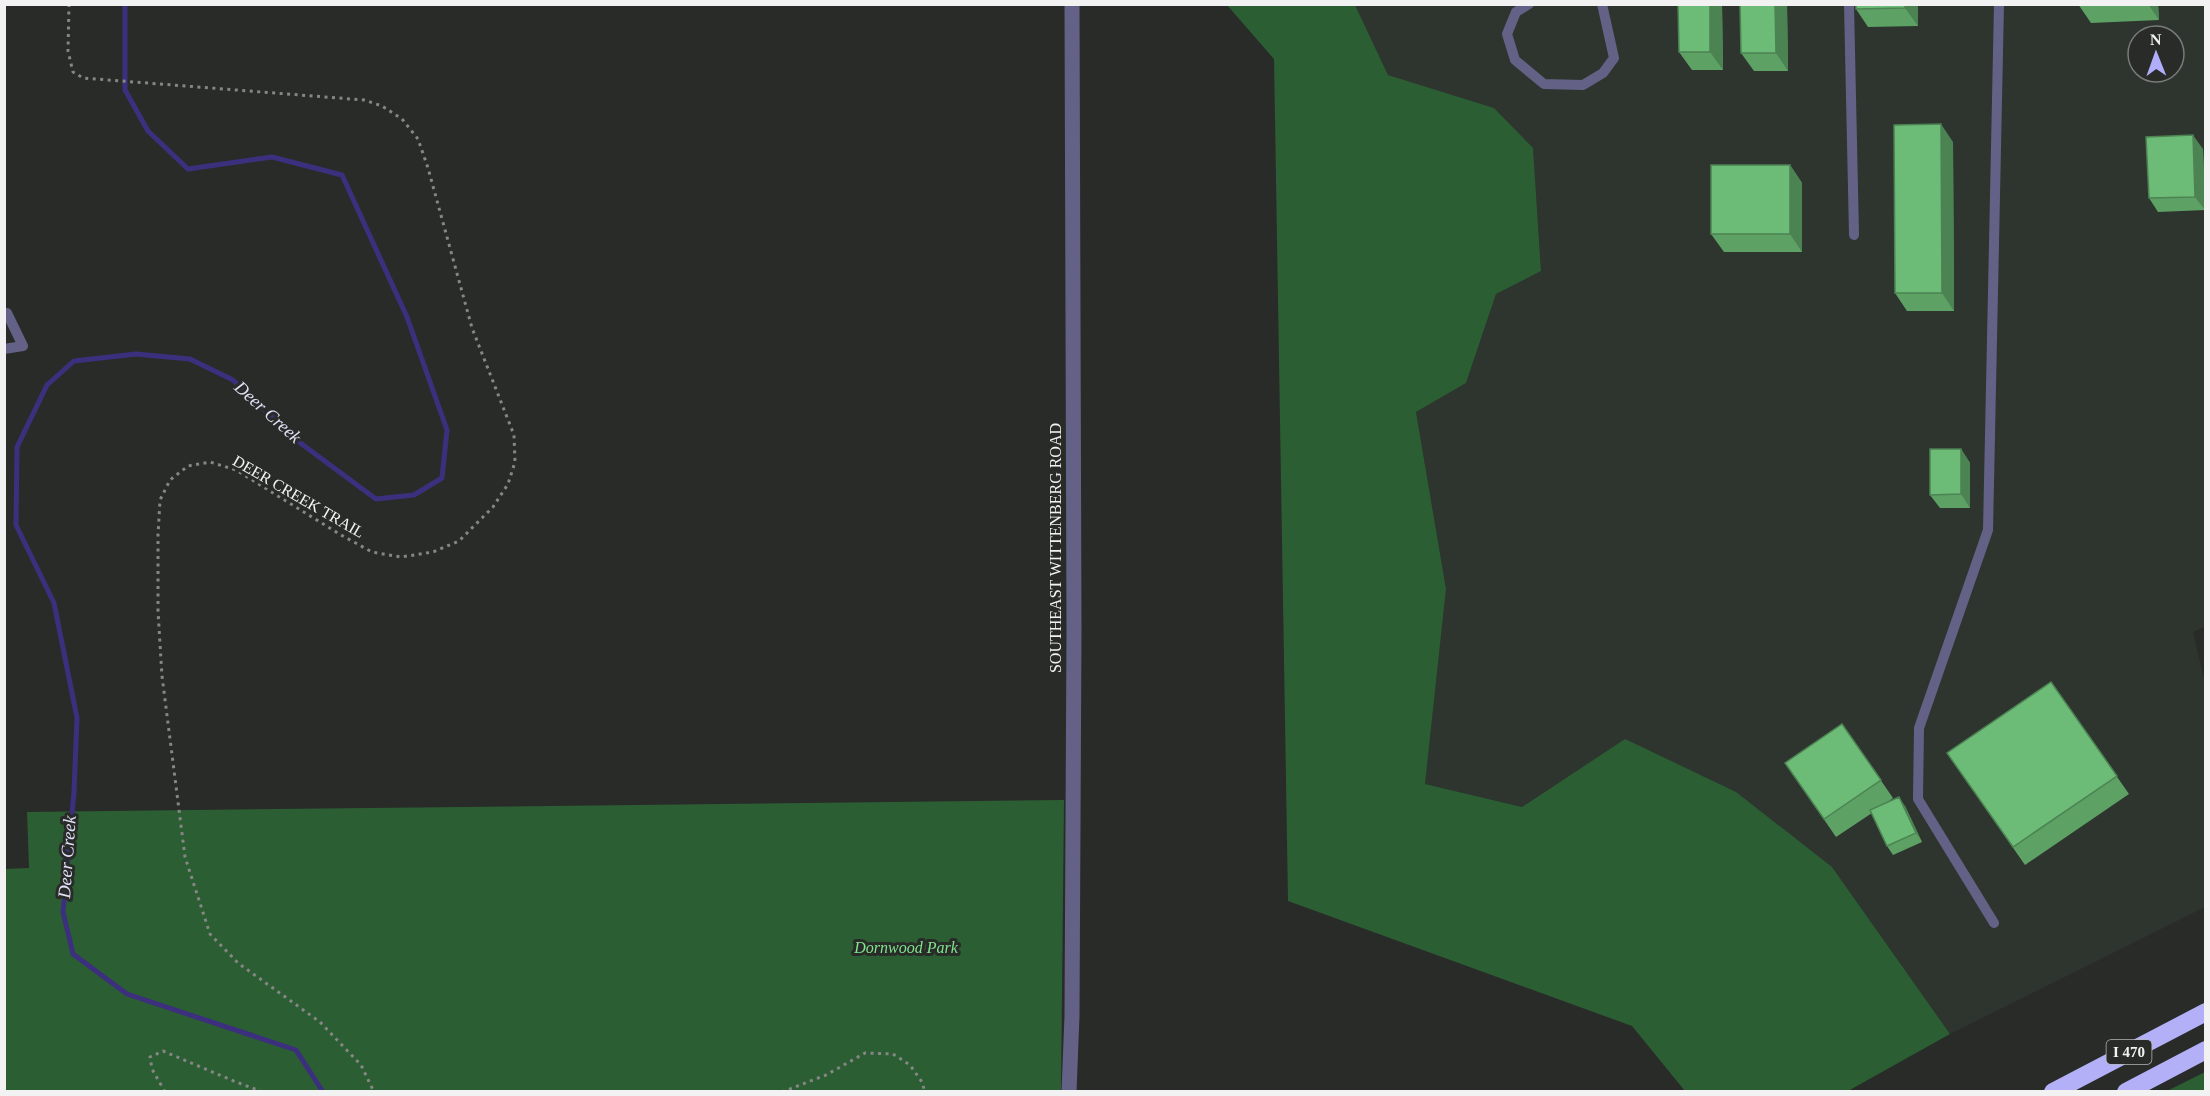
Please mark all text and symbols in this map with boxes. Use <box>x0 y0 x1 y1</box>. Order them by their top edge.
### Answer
north arrow <box>2126 24 2186 84</box>
text: N <box>2150 31 2162 48</box>
water label: Deer Creek <box>230 376 306 448</box>
street label: SOUTHEAST WITTENBERG ROAD <box>1047 423 1064 673</box>
street label: DEER CREEK TRAIL <box>230 452 368 541</box>
water label: Deer Creek <box>54 814 80 900</box>
park label: Dornwood Park <box>853 939 959 956</box>
road number: I 470 <box>2106 1040 2152 1064</box>

